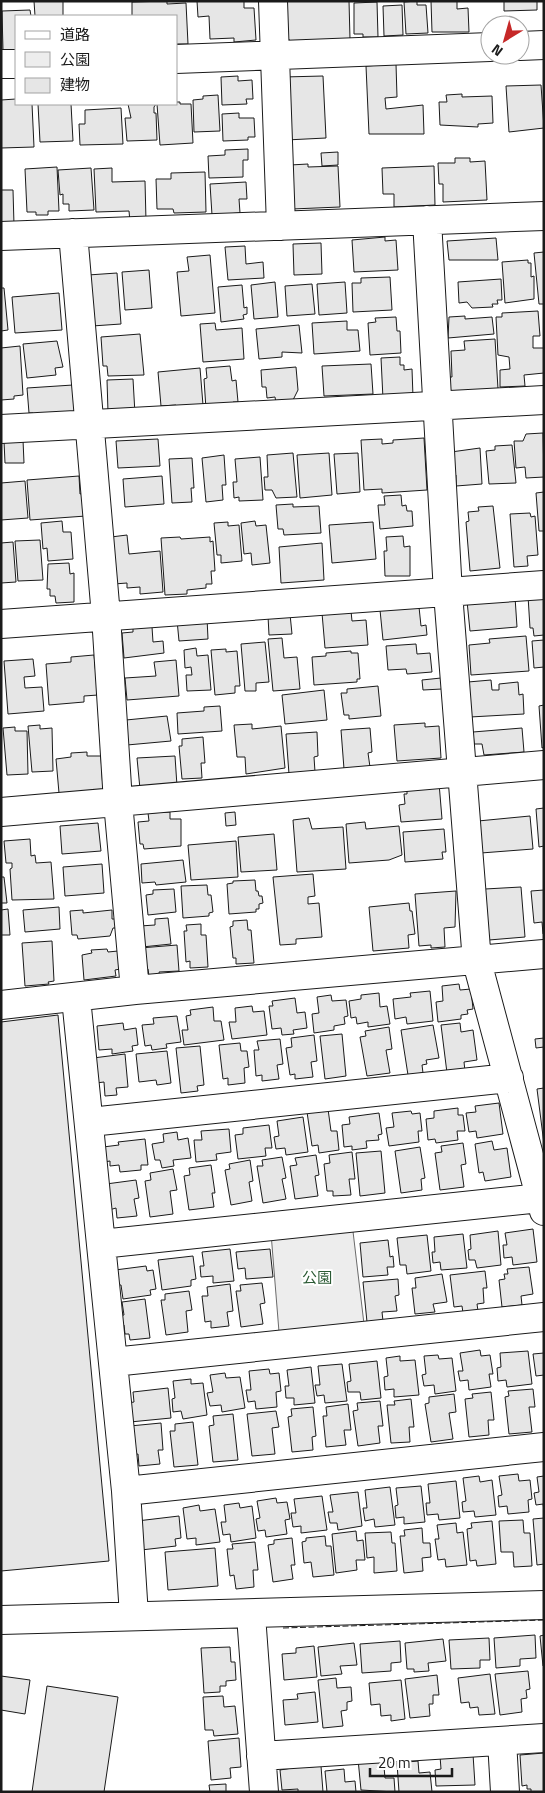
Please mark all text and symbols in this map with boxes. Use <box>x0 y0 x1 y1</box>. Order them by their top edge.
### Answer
legend <box>15 15 178 105</box>
north arrow <box>480 15 530 65</box>
text: 道路 <box>60 23 90 46</box>
text: N <box>487 39 507 62</box>
text: 公園 <box>60 48 90 71</box>
text: 建物 <box>60 73 90 96</box>
park label: 公園 <box>302 1266 332 1289</box>
scale bar <box>370 1746 452 1778</box>
text: 20 m <box>378 1751 411 1774</box>

